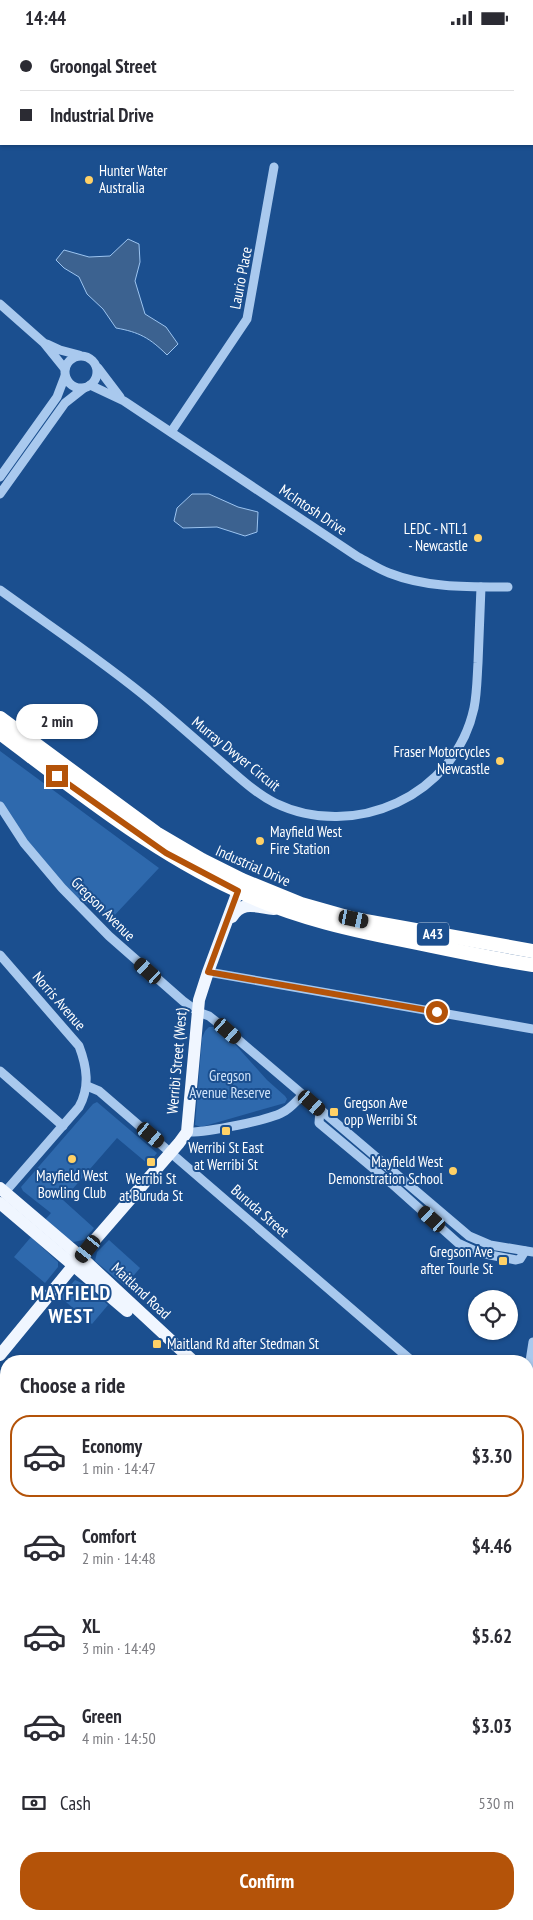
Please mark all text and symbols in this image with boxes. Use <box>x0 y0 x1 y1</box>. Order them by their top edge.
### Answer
text: 14:44 <box>25 6 66 30</box>
text: Groongal Street <box>50 54 157 78</box>
text: Industrial Drive <box>50 103 154 127</box>
place label: Hunter Water Australia <box>99 161 168 197</box>
marker: Hunter Water Australia <box>83 174 95 186</box>
street label: Laurio Place <box>225 245 256 311</box>
street label: McIntosh Drive <box>276 480 351 539</box>
place label: LEDC - NTL1 - Newcastle <box>404 519 468 555</box>
marker: LEDC - NTL1 - Newcastle <box>472 532 484 544</box>
callout: 2 min <box>16 703 98 739</box>
text: 2 min <box>41 711 73 731</box>
street label: Murray Dwyer Circuit <box>188 712 284 795</box>
place label: Fraser Motorcycles Newcastle <box>394 742 490 778</box>
marker: Fraser Motorcycles Newcastle <box>494 755 506 767</box>
route end <box>46 765 68 787</box>
place label: Mayfield West Fire Station <box>270 822 342 858</box>
marker: Mayfield West Fire Station <box>254 835 266 847</box>
street label: Industrial Drive <box>213 841 293 890</box>
street label: Gregson Avenue <box>67 873 139 945</box>
car <box>337 909 370 929</box>
road number: A43 <box>417 923 449 946</box>
car <box>131 955 164 987</box>
street label: Norris Avenue <box>29 967 90 1034</box>
route start <box>426 1001 448 1023</box>
street label: Werribi Street (West) <box>162 1007 191 1115</box>
car <box>211 1015 244 1047</box>
park label: Gregson Avenue Reserve <box>189 1066 271 1102</box>
car <box>295 1087 328 1119</box>
place label: Gregson Ave opp Werribi St <box>344 1093 417 1129</box>
marker: Gregson Ave opp Werribi St <box>328 1106 340 1118</box>
car <box>134 1120 167 1150</box>
marker: Werribi St East at Werribi St <box>220 1125 232 1137</box>
place label: Werribi St East at Werribi St <box>188 1138 264 1174</box>
place label: Mayfield West Demonstration School <box>328 1152 443 1188</box>
marker: Mayfield West Bowling Club <box>66 1153 78 1165</box>
marker: Werribi St at Buruda St <box>145 1156 157 1168</box>
marker: Mayfield West Demonstration School <box>447 1165 459 1177</box>
place label: Mayfield West Bowling Club <box>36 1166 108 1202</box>
place label: Werribi St at Buruda St <box>119 1169 183 1205</box>
street label: Buruda Street <box>227 1180 293 1241</box>
car <box>415 1203 448 1235</box>
car <box>72 1233 103 1265</box>
place label: Gregson Ave after Tourle St <box>421 1242 493 1278</box>
marker: Gregson Ave after Tourle St <box>497 1255 509 1267</box>
street label: Maitland Road <box>108 1258 175 1323</box>
district label: MAYFIELD WEST <box>31 1280 111 1329</box>
map controls <box>468 1290 518 1340</box>
button: locate <box>468 1290 518 1340</box>
place label: Maitland Rd after Stedman St <box>167 1334 319 1353</box>
marker: Maitland Rd after Stedman St <box>151 1338 163 1350</box>
text: Choose a ride <box>20 1371 125 1399</box>
icon: car <box>22 1434 67 1479</box>
text: Economy <box>82 1434 142 1458</box>
text: $3.30 <box>472 1444 512 1468</box>
text: 1 min · 14:47 <box>82 1458 156 1478</box>
icon: car <box>22 1524 67 1569</box>
text: Comfort <box>82 1524 136 1548</box>
text: $4.46 <box>472 1534 512 1558</box>
text: 2 min · 14:48 <box>82 1548 156 1568</box>
icon: car <box>22 1614 67 1659</box>
text: XL <box>82 1614 100 1638</box>
text: $5.62 <box>472 1624 512 1648</box>
text: 3 min · 14:49 <box>82 1638 156 1658</box>
icon: car <box>22 1704 67 1749</box>
text: Green <box>82 1704 122 1728</box>
text: $3.03 <box>472 1714 512 1738</box>
text: 4 min · 14:50 <box>82 1728 156 1748</box>
icon: cash <box>20 1789 48 1817</box>
text: Cash <box>60 1791 91 1815</box>
text: 530 m <box>479 1793 514 1813</box>
button: Confirm <box>20 1852 514 1910</box>

